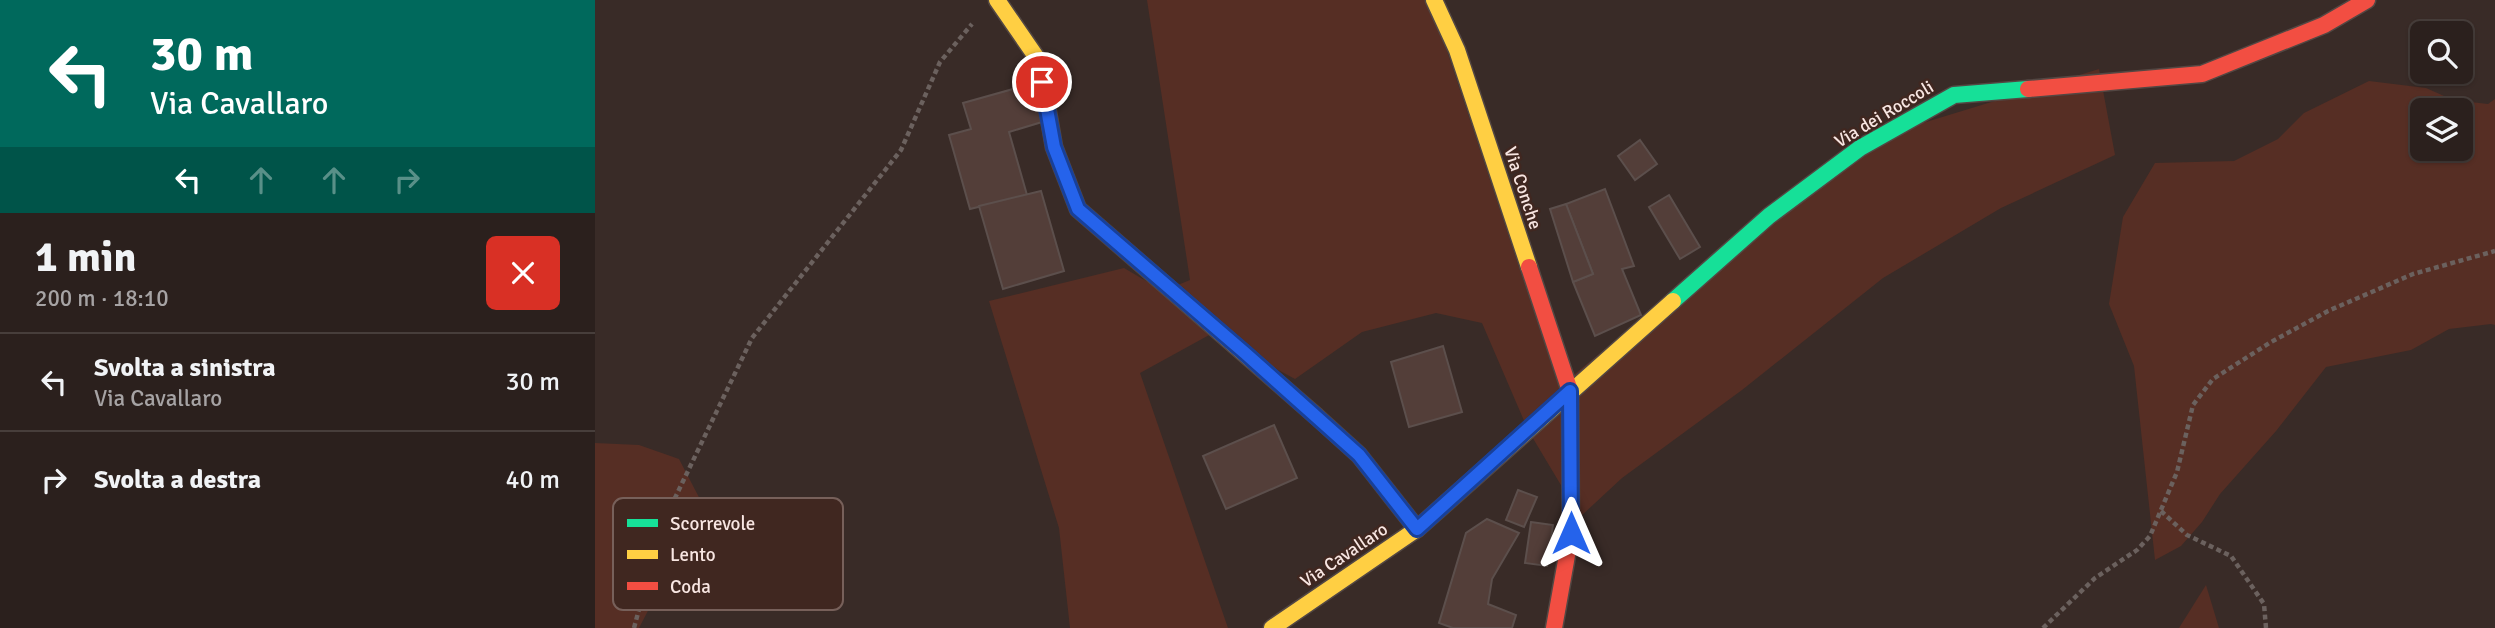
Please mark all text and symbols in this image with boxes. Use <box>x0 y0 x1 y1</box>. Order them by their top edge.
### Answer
map controls <box>2410 21 2473 161</box>
button: search <box>2410 21 2473 84</box>
text: 30 m <box>150 24 253 84</box>
icon: left <box>35 28 126 119</box>
pin <box>1012 52 1072 112</box>
icon: arrive <box>1023 63 1061 101</box>
street label: Via dei Roccoli <box>1830 76 1938 152</box>
text: Via Cavallaro <box>150 84 328 123</box>
button: layers <box>2410 98 2473 161</box>
street label: Via Conche <box>1499 144 1547 232</box>
icon: left <box>169 161 207 199</box>
icon: ahead <box>242 161 280 199</box>
icon: ahead <box>315 161 353 199</box>
icon: right <box>388 161 426 199</box>
text: 1 min <box>35 232 136 283</box>
button: close <box>486 236 560 310</box>
text: 200 m · 18:10 <box>35 284 169 313</box>
text: Svolta a sinistra <box>94 352 276 384</box>
icon: left <box>35 363 73 401</box>
text: 30 m <box>505 366 560 398</box>
text: Via Cavallaro <box>94 384 222 413</box>
icon: right <box>35 461 73 499</box>
text: Svolta a destra <box>94 464 261 496</box>
text: 40 m <box>505 464 560 496</box>
position arrow <box>1534 496 1608 570</box>
legend <box>613 498 843 610</box>
text: Scorrevole <box>670 512 755 536</box>
street label: Via Cavallaro <box>1296 518 1392 592</box>
text: Lento <box>670 543 716 567</box>
text: Coda <box>670 575 711 599</box>

